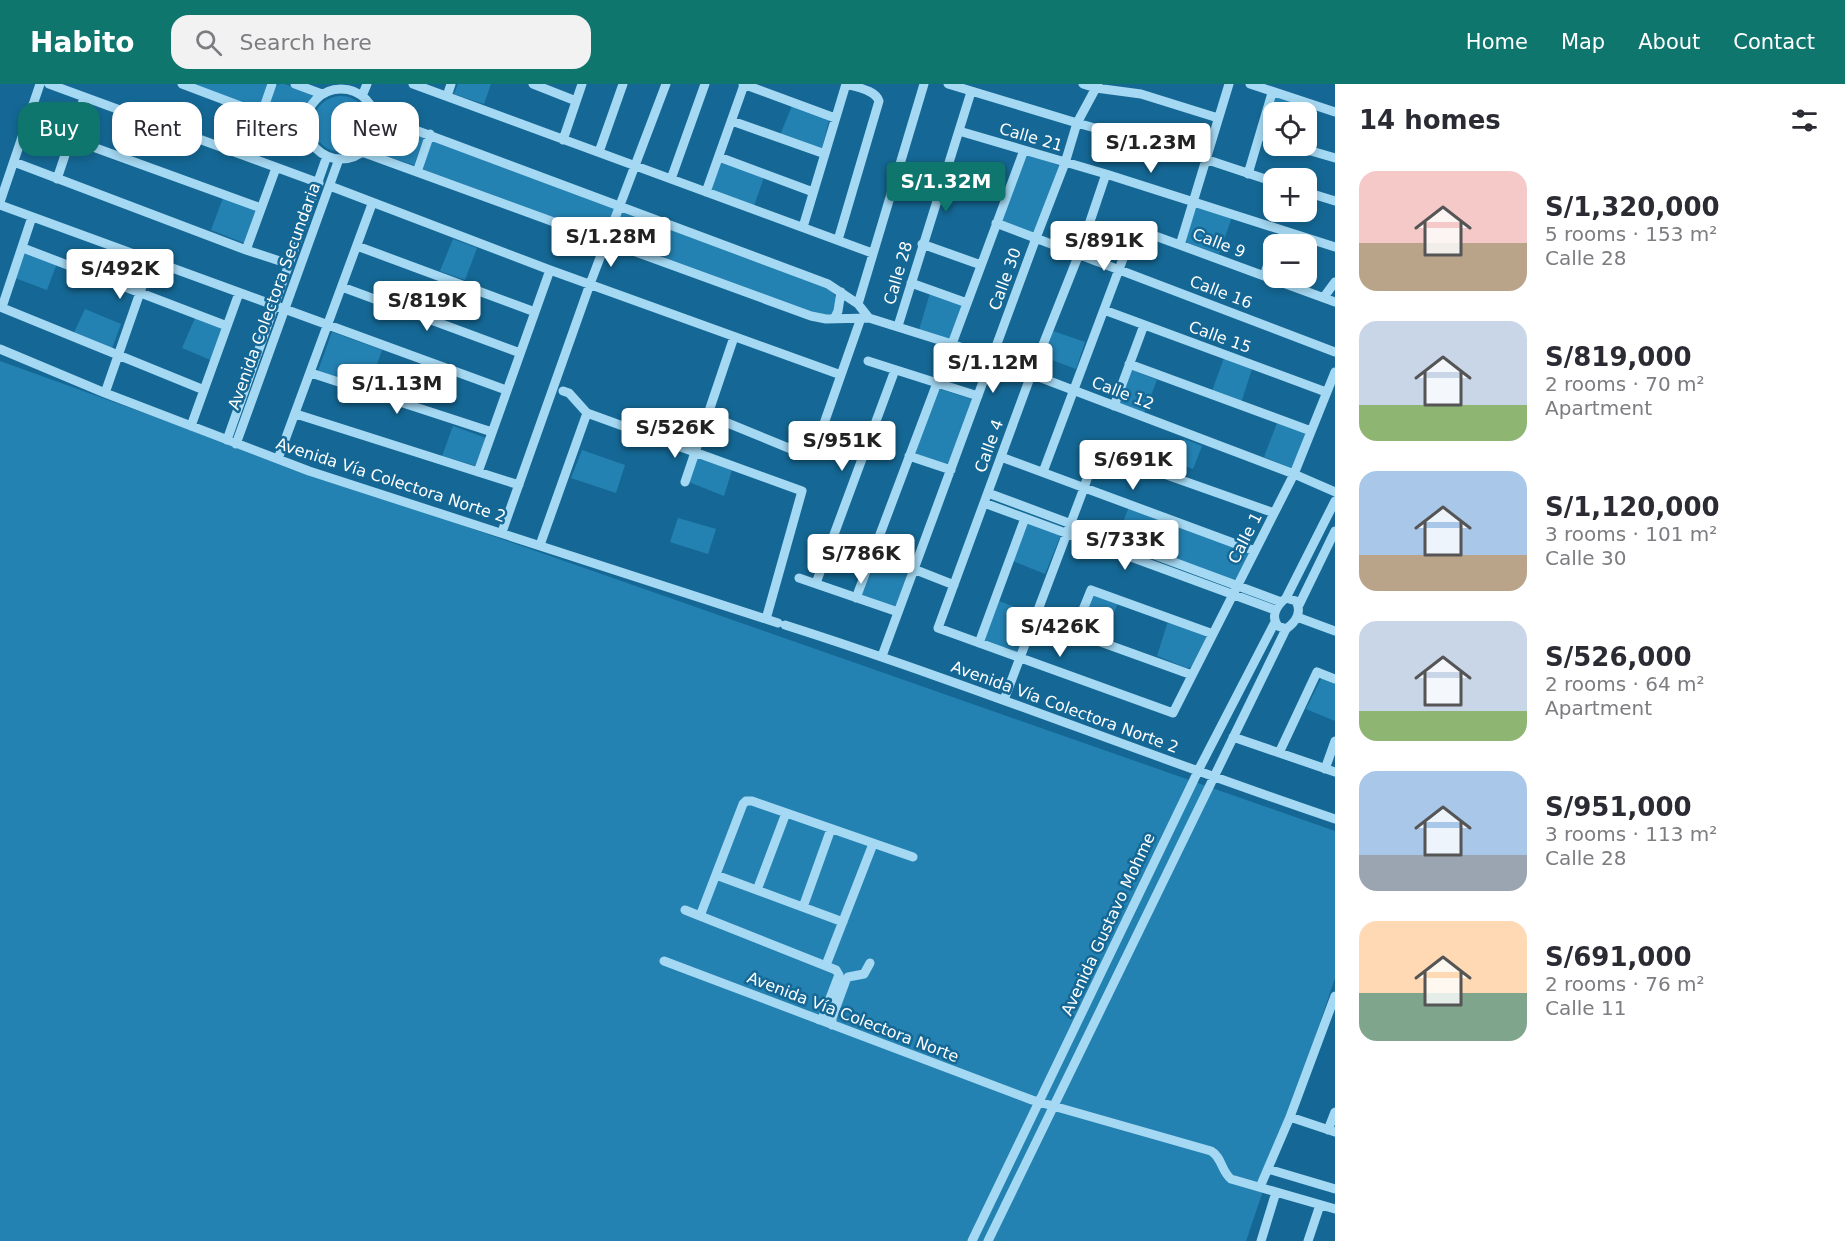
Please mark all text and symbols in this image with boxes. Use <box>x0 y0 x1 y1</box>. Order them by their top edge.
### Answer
search box <box>171 15 591 69</box>
text: Habito <box>30 26 135 59</box>
icon: search <box>192 26 225 59</box>
text: Search here <box>240 30 372 55</box>
text: Home <box>1466 30 1528 54</box>
text: Map <box>1561 30 1605 54</box>
text: About <box>1638 30 1700 54</box>
text: Contact <box>1733 30 1815 54</box>
chip: Buy <box>18 102 100 156</box>
chip: Rent <box>112 102 202 156</box>
chip: Filters <box>214 102 319 156</box>
chip: New <box>331 102 419 156</box>
map controls <box>1263 102 1317 288</box>
button: locate <box>1263 102 1317 156</box>
icon: filters <box>1788 104 1821 137</box>
text: 14 homes <box>1359 105 1501 135</box>
street label: Calle 21 <box>997 119 1065 155</box>
pin: S/1.23M <box>1096 123 1206 174</box>
text: S/1.23M <box>1106 130 1196 154</box>
pin: S/1.32M <box>891 162 1001 213</box>
button: + <box>1263 168 1317 222</box>
text: S/1.32M <box>901 169 991 193</box>
street label: Avenida Colectora Secundaria <box>224 180 324 412</box>
text: S/1,320,000 <box>1545 192 1720 222</box>
icon: home <box>1407 195 1479 267</box>
pin: S/1.28M <box>556 217 666 268</box>
pin: S/891K <box>1055 221 1153 272</box>
text: 5 rooms · 153 m² <box>1545 222 1717 246</box>
text: S/1.28M <box>566 224 656 248</box>
street label: Calle 9 <box>1190 224 1248 262</box>
text: S/891K <box>1065 228 1143 252</box>
button: − <box>1263 234 1317 288</box>
street label: Calle 28 <box>880 239 916 307</box>
street label: Calle 30 <box>985 245 1025 313</box>
text: Calle 28 <box>1545 246 1626 270</box>
pin: S/492K <box>71 249 169 300</box>
text: S/492K <box>81 256 159 280</box>
street label: Calle 16 <box>1187 271 1255 313</box>
pin: S/819K <box>378 281 476 332</box>
text: S/819K <box>388 288 466 312</box>
street label: Calle 15 <box>1186 317 1254 357</box>
text: S/819,000 <box>1545 342 1692 372</box>
pin: S/1.12M <box>938 343 1048 394</box>
icon: home <box>1407 345 1479 417</box>
text: S/1.12M <box>948 350 1038 374</box>
pin: S/1.13M <box>342 364 452 415</box>
text: S/1.13M <box>352 371 442 395</box>
street label: Calle 12 <box>1089 372 1157 414</box>
text: 2 rooms · 70 m² <box>1545 372 1705 396</box>
text: Apartment <box>1545 396 1652 420</box>
pin: S/526K <box>626 408 724 459</box>
text: S/526K <box>636 415 714 439</box>
street label: Calle 4 <box>971 417 1007 475</box>
pin: S/951K <box>793 421 891 472</box>
text: S/951K <box>803 428 881 452</box>
street label: Avenida Vía Colectora Norte 2 <box>274 434 508 526</box>
pin: S/691K <box>1084 440 1182 491</box>
text: S/691K <box>1094 447 1172 471</box>
text: S/1,120,000 <box>1545 492 1720 522</box>
icon: home <box>1407 495 1479 567</box>
street label: Calle 1 <box>1224 509 1266 567</box>
pin: S/733K <box>1076 520 1174 571</box>
text: 3 rooms · 101 m² <box>1545 522 1717 546</box>
text: S/733K <box>1086 527 1164 551</box>
pin: S/786K <box>812 534 910 585</box>
text: S/786K <box>822 541 900 565</box>
text: Calle 30 <box>1545 546 1626 570</box>
pin: S/426K <box>1011 607 1109 658</box>
text: S/426K <box>1021 614 1099 638</box>
text: S/526,000 <box>1545 642 1692 672</box>
icon: home <box>1407 645 1479 717</box>
street label: Avenida Vía Colectora Norte 2 <box>949 657 1181 757</box>
text: 2 rooms · 64 m² <box>1545 672 1705 696</box>
text: Apartment <box>1545 696 1652 720</box>
text: S/951,000 <box>1545 792 1692 822</box>
icon: home <box>1407 795 1479 867</box>
text: 3 rooms · 113 m² <box>1545 822 1717 846</box>
street label: Avenida Gustavo Mohme <box>1057 830 1159 1018</box>
text: Calle 28 <box>1545 846 1626 870</box>
text: S/691,000 <box>1545 942 1692 972</box>
icon: home <box>1407 945 1479 1017</box>
street label: Avenida Vía Colectora Norte <box>744 968 962 1066</box>
text: 2 rooms · 76 m² <box>1545 972 1705 996</box>
text: Calle 11 <box>1545 996 1626 1020</box>

